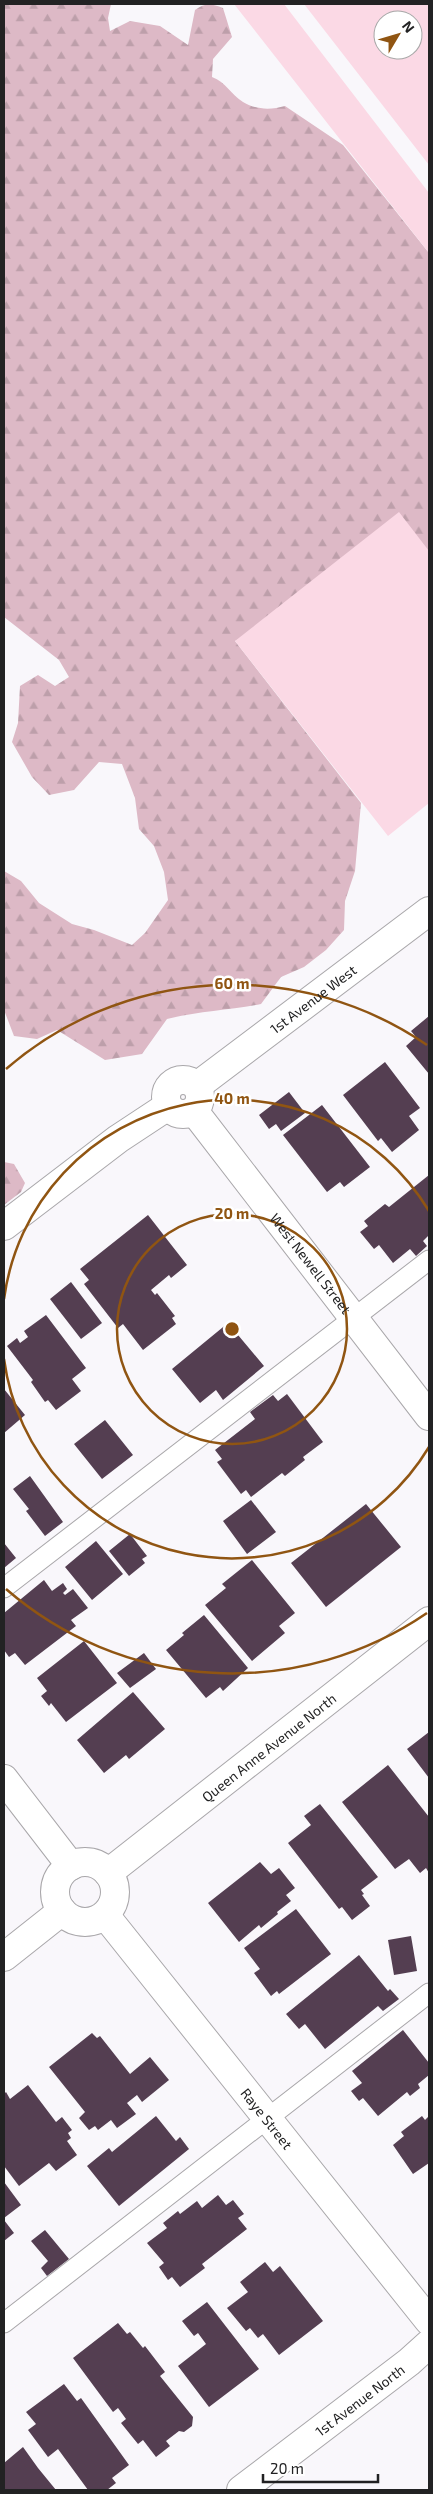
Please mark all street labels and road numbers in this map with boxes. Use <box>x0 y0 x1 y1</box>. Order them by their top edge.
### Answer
street label: 1st Avenue West <box>266 961 359 1037</box>
street label: West Newell Street <box>267 1209 355 1317</box>
street label: Queen Anne Avenue North <box>198 1689 339 1805</box>
street label: Raye Street <box>238 2084 297 2152</box>
street label: 1st Avenue North <box>311 2360 408 2439</box>

